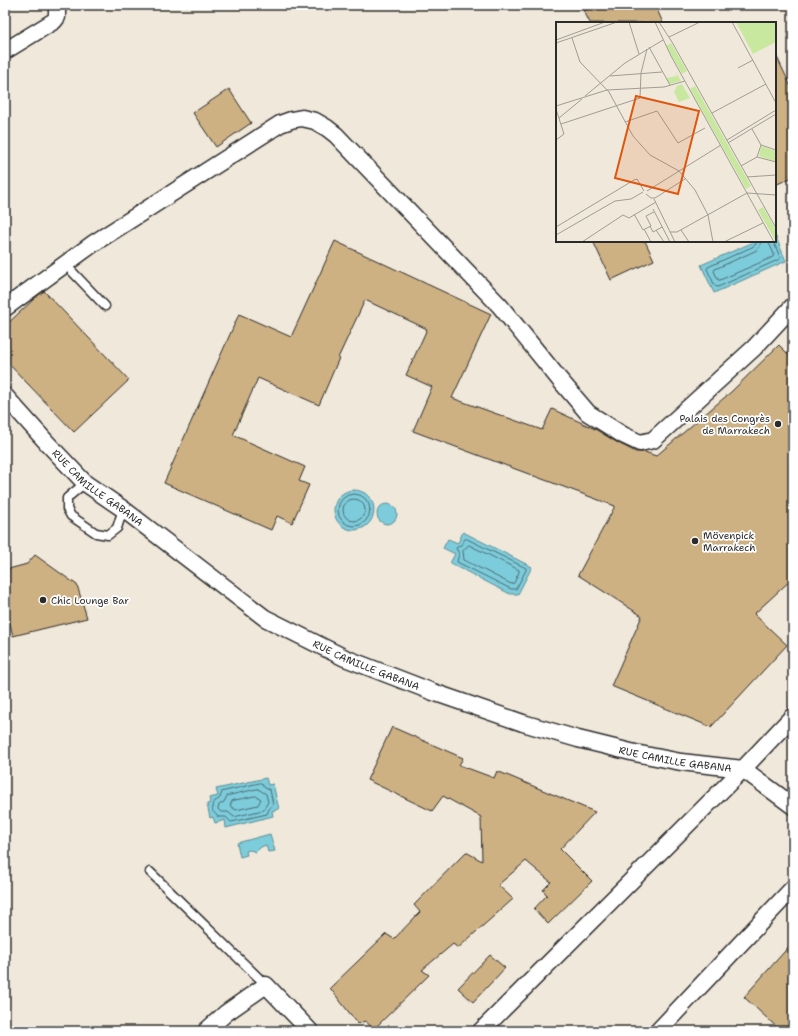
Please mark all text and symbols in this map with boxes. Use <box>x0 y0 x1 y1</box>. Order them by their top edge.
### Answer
inset map <box>556 22 776 242</box>
place label: Palais des Congrès de Marrakech <box>680 412 770 437</box>
marker: Palais des Congrès de Marrakech <box>773 419 783 429</box>
street label: RUE CAMILLE GABANA <box>50 446 146 529</box>
place label: Mövenpick Marrakech <box>703 529 755 554</box>
marker: Mövenpick Marrakech <box>690 536 700 546</box>
place label: Chic Lounge Bar <box>51 594 129 607</box>
marker: Chic Lounge Bar <box>38 595 48 605</box>
street label: RUE CAMILLE GABANA <box>311 637 421 693</box>
street label: RUE CAMILLE GABANA <box>618 743 732 774</box>

